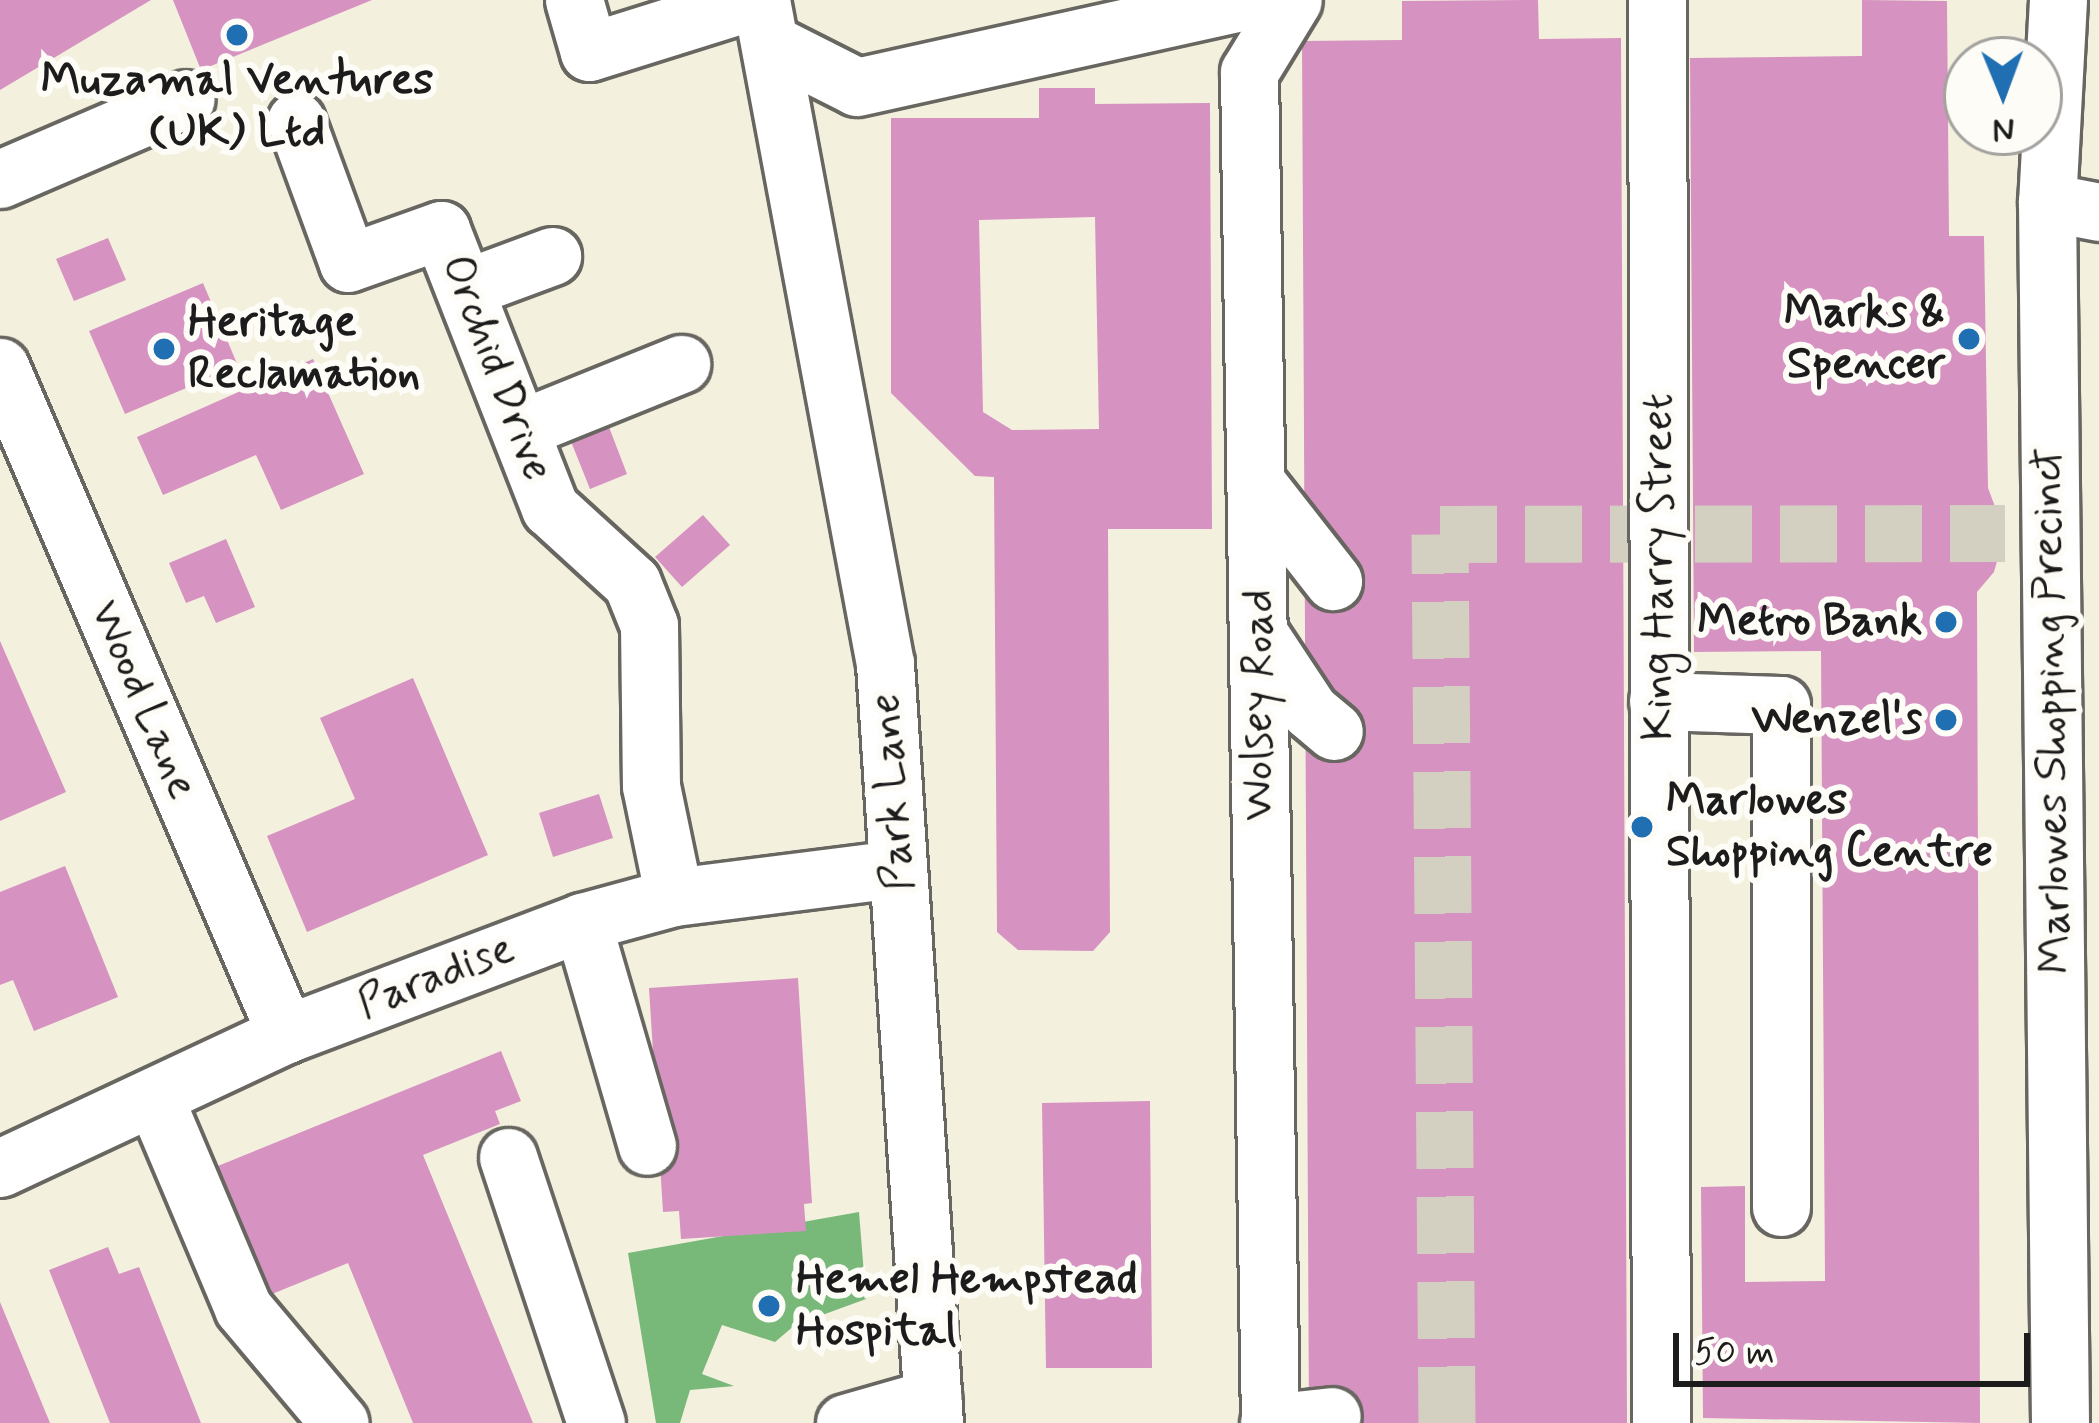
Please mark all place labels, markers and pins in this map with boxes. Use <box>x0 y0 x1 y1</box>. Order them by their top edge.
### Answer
marker: Muzamal Ventures (UK) Ltd <box>224 22 250 48</box>
place label: Muzamal Ventures (UK) Ltd <box>45 54 429 160</box>
place label: Marks & Spencer <box>1784 286 1945 392</box>
place label: Heritage Reclamation <box>188 296 420 402</box>
marker: Marks & Spencer <box>1956 326 1982 352</box>
marker: Heritage Reclamation <box>151 336 177 362</box>
place label: Metro Bank <box>1697 595 1922 649</box>
marker: Metro Bank <box>1933 609 1959 635</box>
place label: Wenzel's <box>1752 693 1922 747</box>
marker: Wenzel's <box>1933 707 1959 733</box>
place label: Marlowes Shopping Centre <box>1666 774 1985 880</box>
marker: Marlowes Shopping Centre <box>1629 814 1655 840</box>
place label: Hemel Hempstead Hospital <box>796 1253 1138 1359</box>
marker: Hemel Hempstead Hospital <box>753 1290 785 1322</box>

